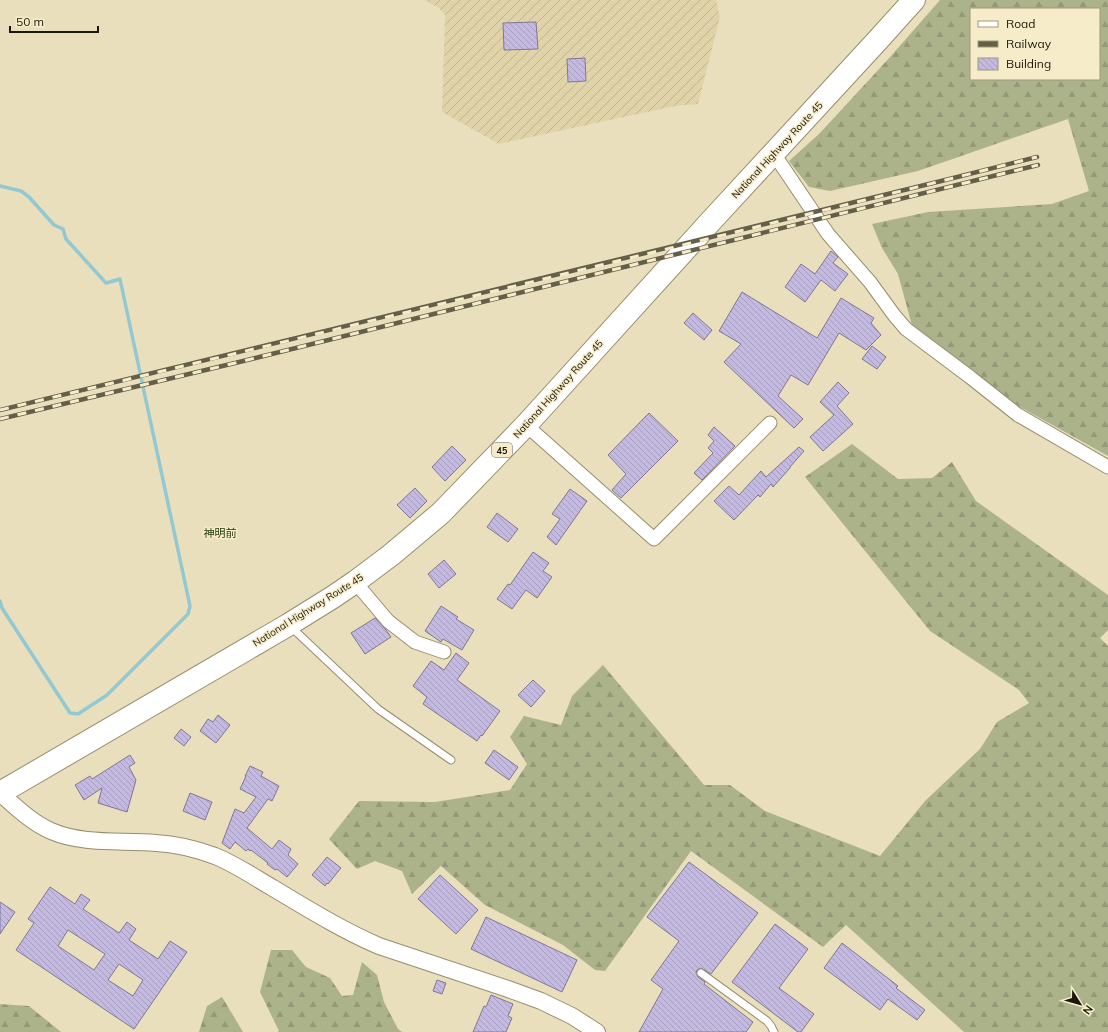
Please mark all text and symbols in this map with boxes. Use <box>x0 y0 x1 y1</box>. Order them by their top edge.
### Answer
scale bar <box>10 8 98 34</box>
legend <box>970 8 1100 80</box>
text: 50 m <box>16 14 44 29</box>
text: Road <box>1006 16 1035 31</box>
text: Railway <box>1006 36 1052 51</box>
text: Building <box>1006 56 1051 71</box>
street label: National Highway Route 45 <box>729 99 825 201</box>
street label: National Highway Route 45 <box>510 337 606 441</box>
road number: 45 <box>492 443 512 457</box>
district label: 神明前 <box>204 526 237 540</box>
street label: National Highway Route 45 <box>250 571 366 649</box>
north arrow <box>1060 984 1100 1024</box>
text: N <box>1080 1002 1096 1018</box>

